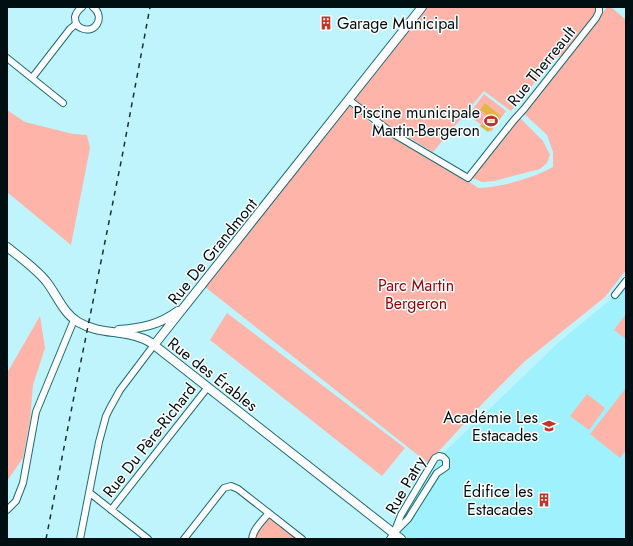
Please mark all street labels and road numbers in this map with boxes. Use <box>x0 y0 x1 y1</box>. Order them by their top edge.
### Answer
street label: Rue Therreault <box>502 21 581 111</box>
street label: Rue De Grandmont <box>162 193 263 309</box>
street label: Rue des Érables <box>163 332 263 417</box>
street label: Rue Du Père-Richard <box>97 378 201 502</box>
street label: Rue Patry <box>380 451 432 518</box>

